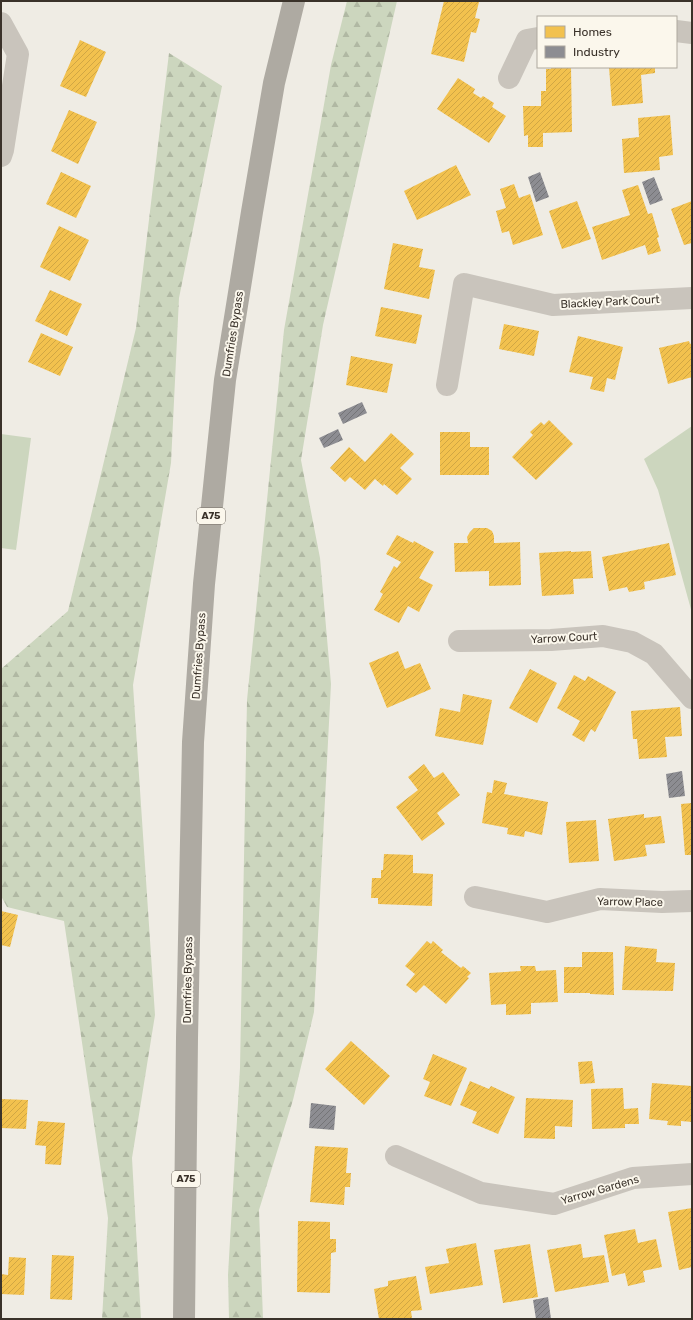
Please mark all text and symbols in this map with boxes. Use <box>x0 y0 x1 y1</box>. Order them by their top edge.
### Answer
legend <box>537 16 677 68</box>
text: Homes <box>573 25 612 39</box>
text: Industry <box>573 45 620 59</box>
street label: Dumfries Bypass <box>220 290 246 378</box>
street label: Blackley Park Court <box>560 293 661 311</box>
road number: A75 <box>197 508 225 524</box>
street label: Dumfries Bypass <box>189 612 209 700</box>
street label: Yarrow Court <box>530 630 598 646</box>
street label: Yarrow Place <box>597 895 663 909</box>
street label: Dumfries Bypass <box>181 936 195 1023</box>
road number: A75 <box>172 1171 200 1187</box>
street label: Yarrow Gardens <box>560 1173 641 1207</box>

